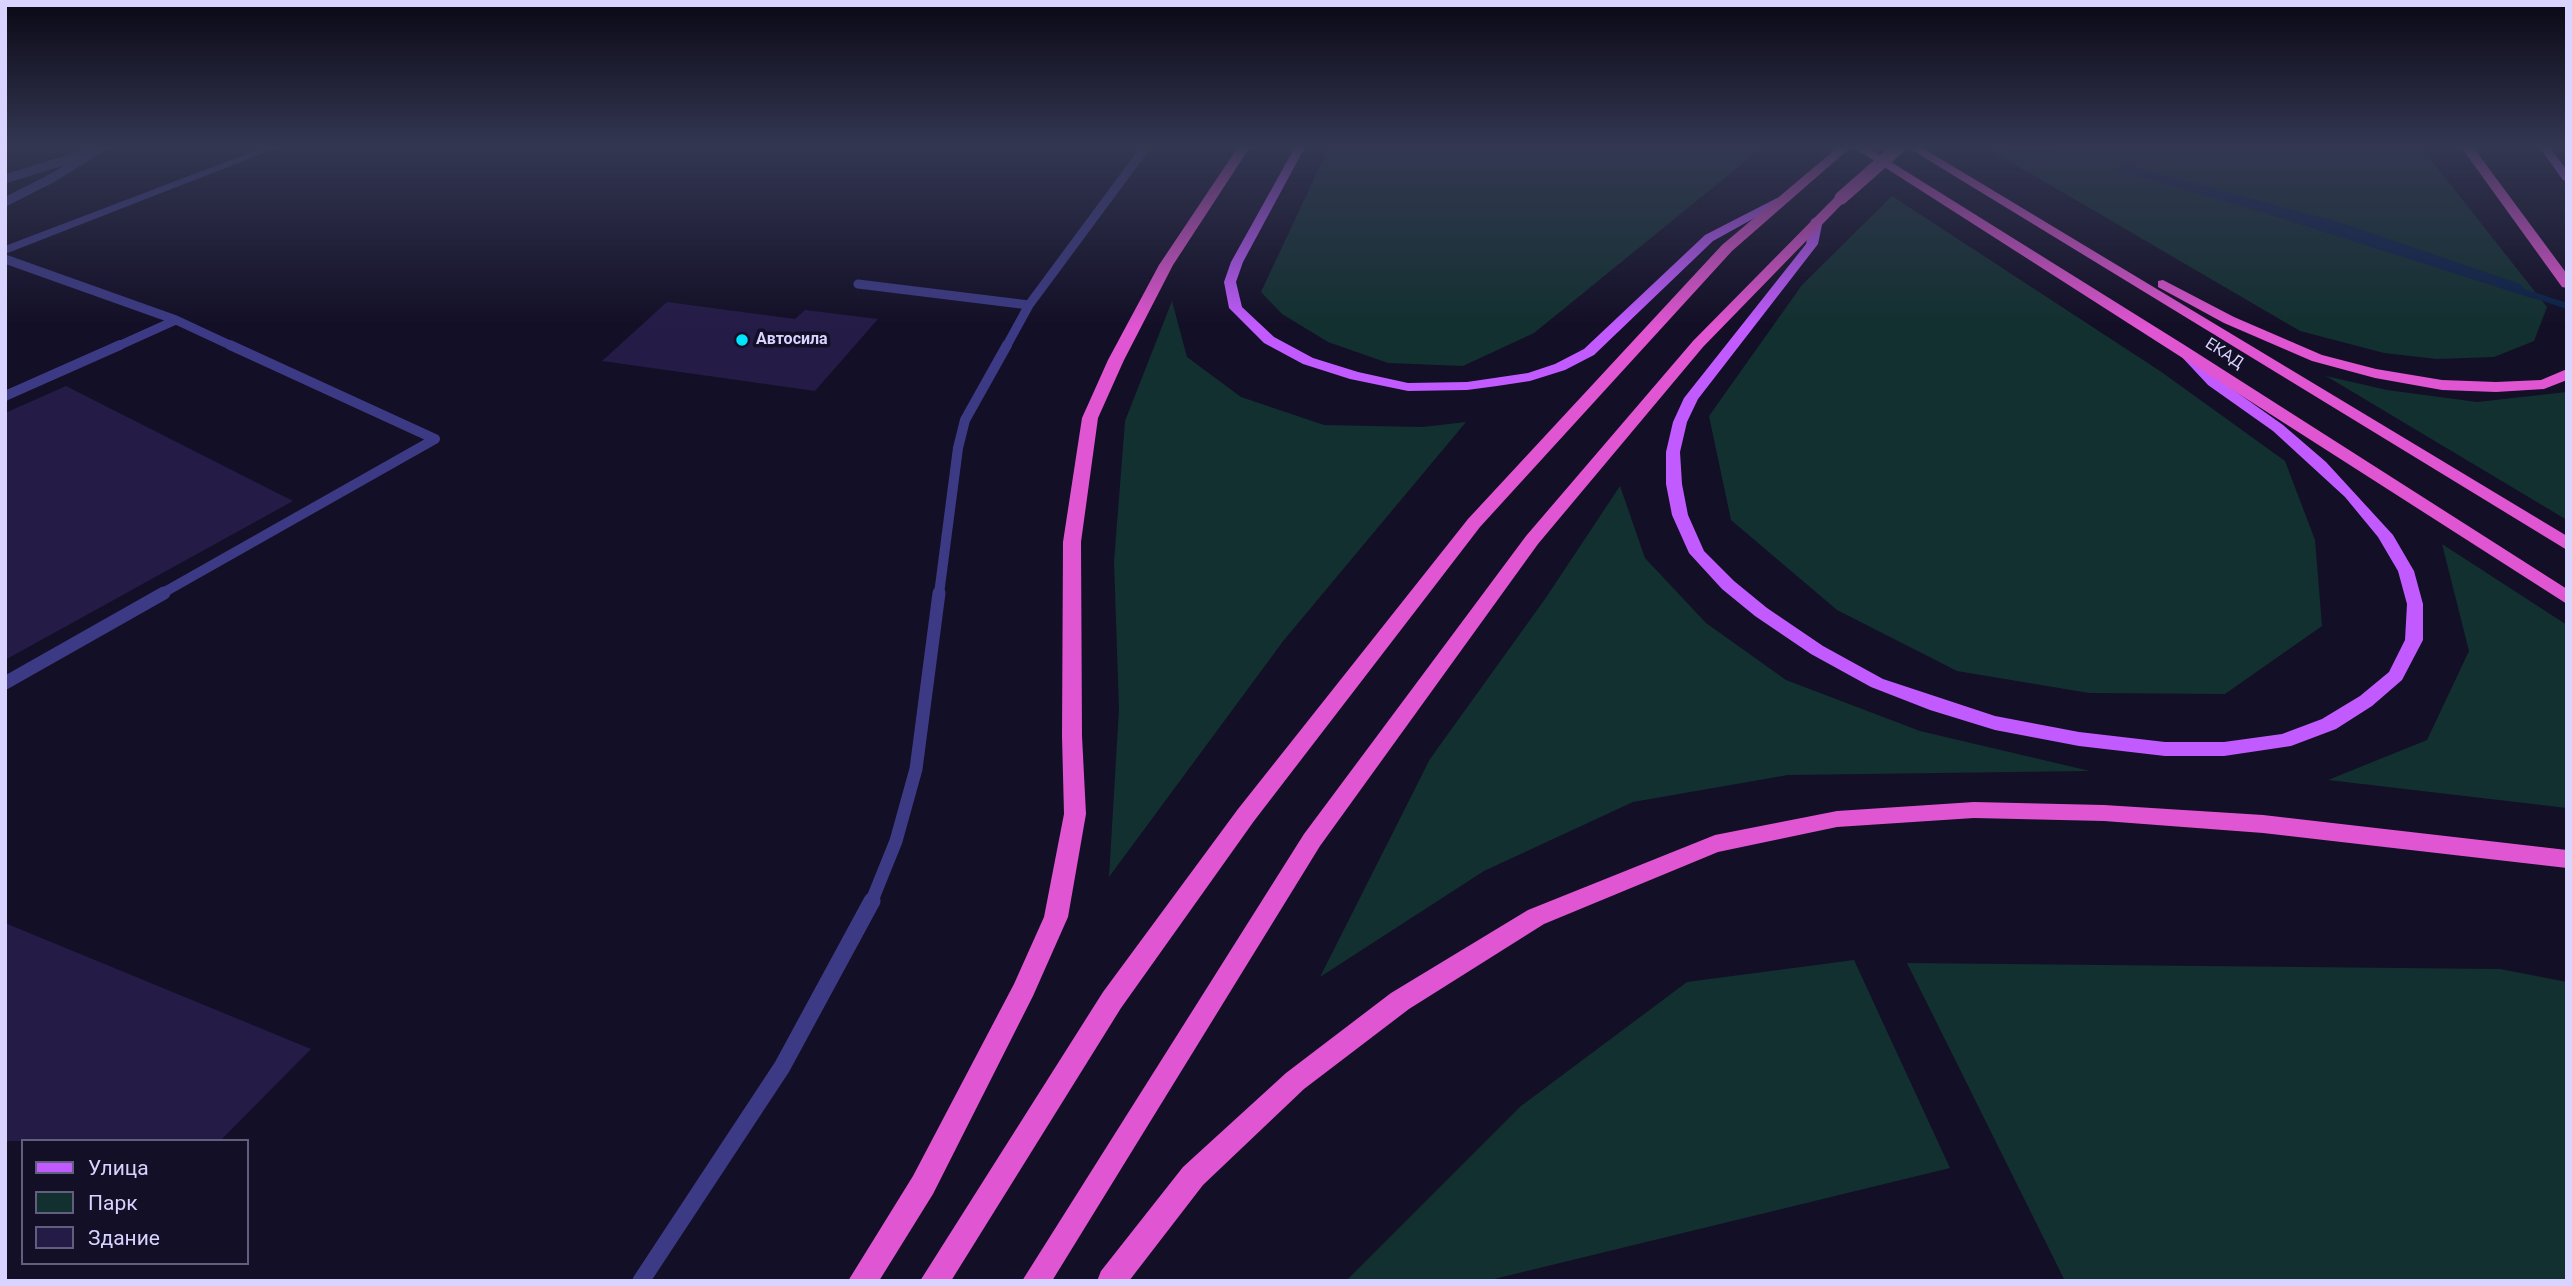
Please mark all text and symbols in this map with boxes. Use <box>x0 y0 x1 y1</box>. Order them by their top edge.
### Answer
place label: Автосила <box>756 330 828 350</box>
marker: Автосила <box>734 332 750 348</box>
street label: ЕКАД <box>2201 335 2247 373</box>
legend <box>21 1139 248 1265</box>
text: Улица <box>88 1156 149 1180</box>
text: Парк <box>88 1191 138 1215</box>
text: Здание <box>88 1226 160 1250</box>

